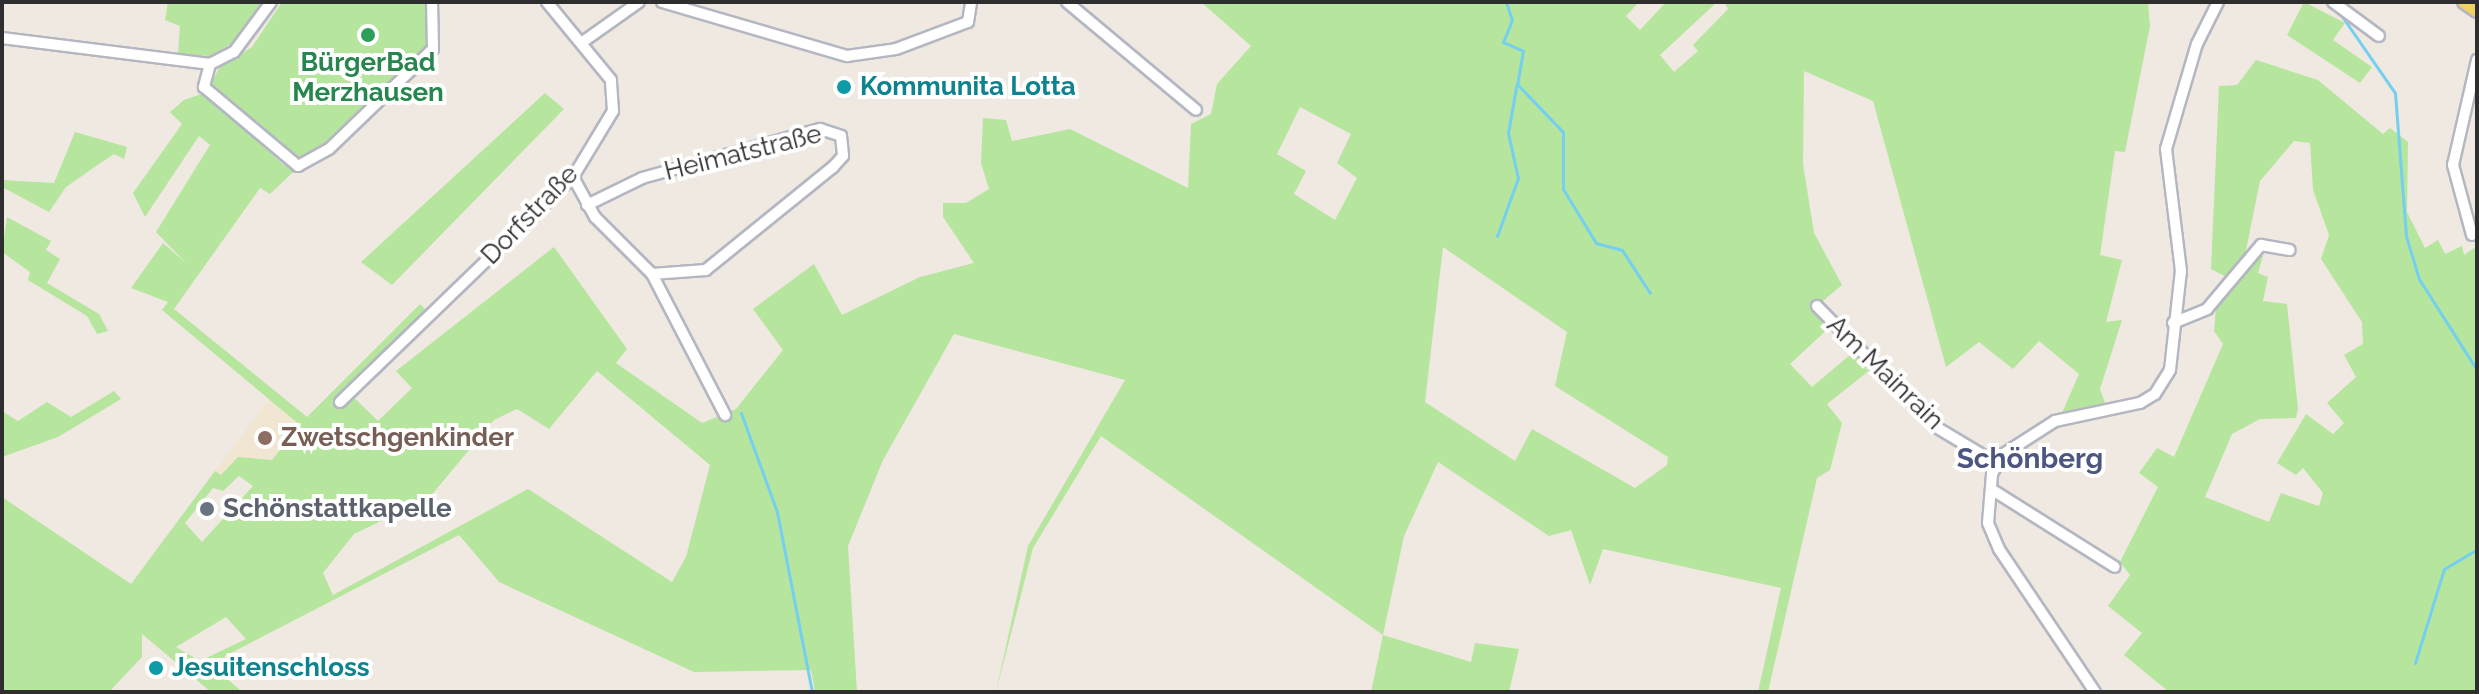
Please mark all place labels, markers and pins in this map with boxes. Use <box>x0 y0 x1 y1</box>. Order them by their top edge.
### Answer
marker: BürgerBad Merzhausen <box>359 26 377 44</box>
place label: BürgerBad Merzhausen <box>292 47 444 108</box>
place label: Kommunita Lotta <box>860 71 1076 103</box>
marker: Kommunita Lotta <box>835 78 853 96</box>
place label: Zwetschgenkinder <box>281 422 514 454</box>
marker: Zwetschgenkinder <box>256 429 274 447</box>
place label: Schönstattkapelle <box>223 493 452 525</box>
marker: Schönstattkapelle <box>198 500 216 518</box>
place label: Jesuitenschloss <box>172 652 370 684</box>
marker: Jesuitenschloss <box>147 659 165 677</box>

